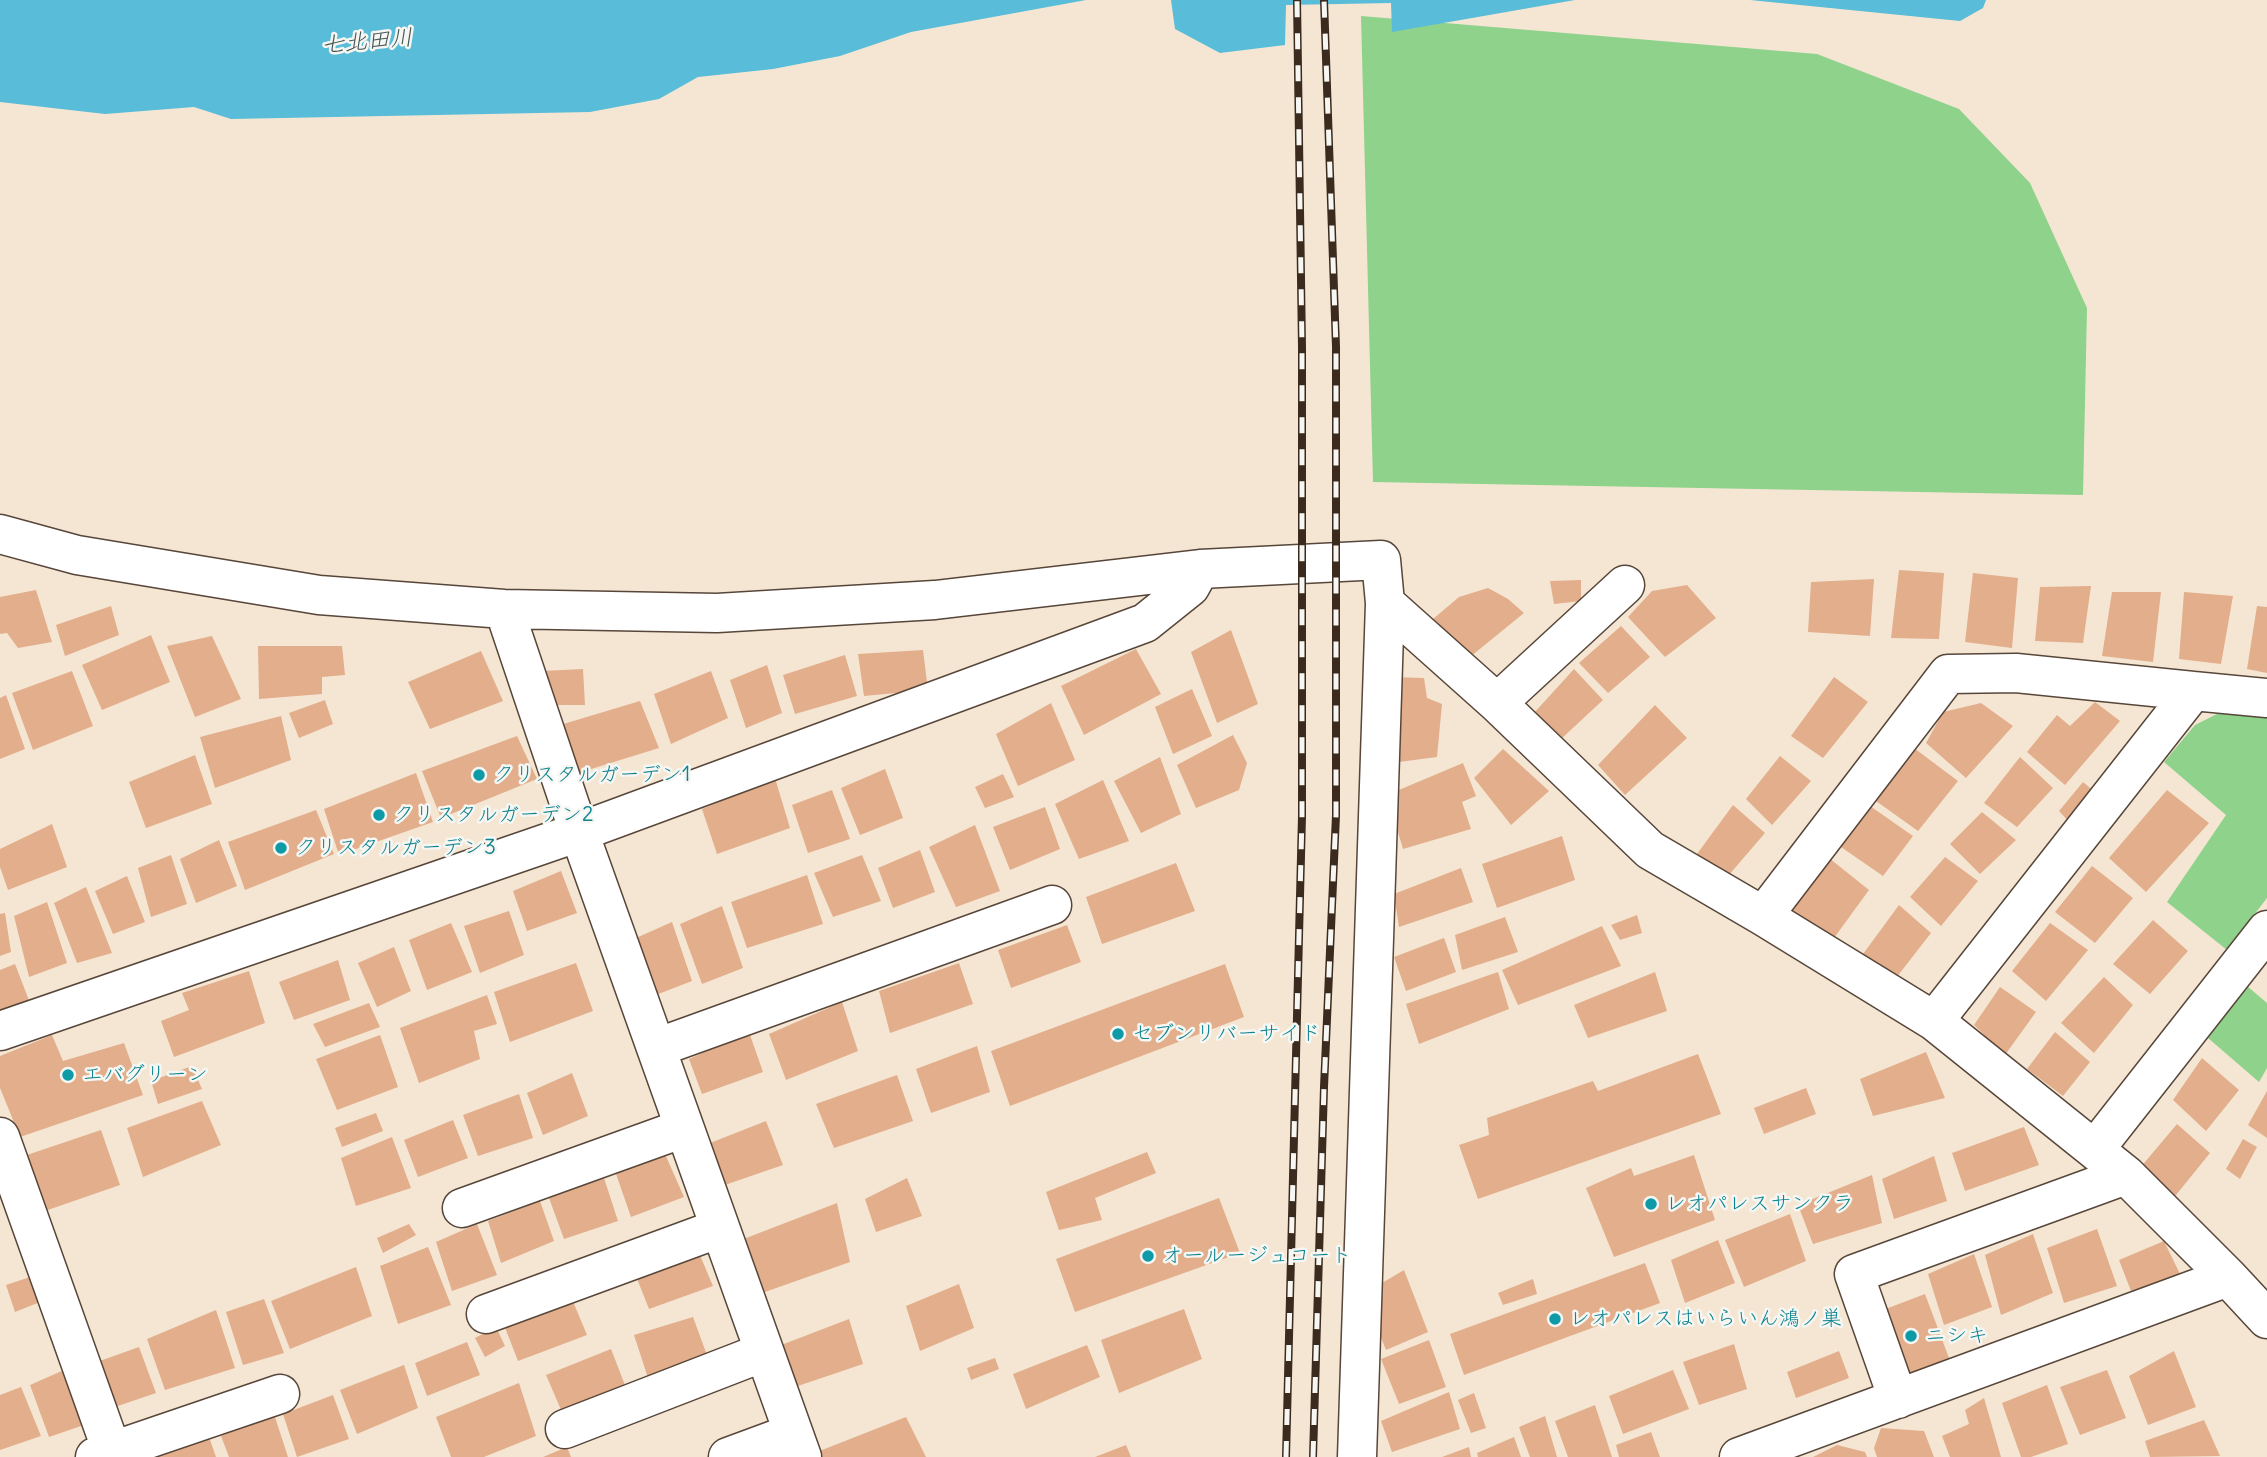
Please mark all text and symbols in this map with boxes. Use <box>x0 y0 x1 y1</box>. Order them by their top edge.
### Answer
water label: 七北田川 <box>320 24 414 60</box>
place label: クリスタルガーデン1 <box>493 762 690 788</box>
marker: クリスタルガーデン1 <box>471 767 487 783</box>
place label: クリスタルガーデン2 <box>393 802 594 828</box>
marker: クリスタルガーデン2 <box>371 807 387 823</box>
place label: クリスタルガーデン3 <box>295 835 496 861</box>
marker: クリスタルガーデン3 <box>273 840 289 856</box>
place label: セブンリバーサイド <box>1132 1021 1321 1047</box>
marker: セブンリバーサイド <box>1110 1026 1126 1042</box>
place label: エバグリーン <box>82 1062 208 1088</box>
marker: エバグリーン <box>60 1067 76 1083</box>
place label: レオパレスサンクラ <box>1665 1191 1854 1217</box>
marker: レオパレスサンクラ <box>1643 1196 1659 1212</box>
place label: オールージュコート <box>1162 1243 1352 1269</box>
marker: オールージュコート <box>1140 1248 1156 1264</box>
place label: レオパレスはいらいん鴻ノ巣 <box>1569 1306 1842 1332</box>
marker: レオパレスはいらいん鴻ノ巣 <box>1547 1311 1563 1327</box>
place label: ニシキ <box>1925 1323 1988 1349</box>
marker: ニシキ <box>1903 1328 1919 1344</box>

